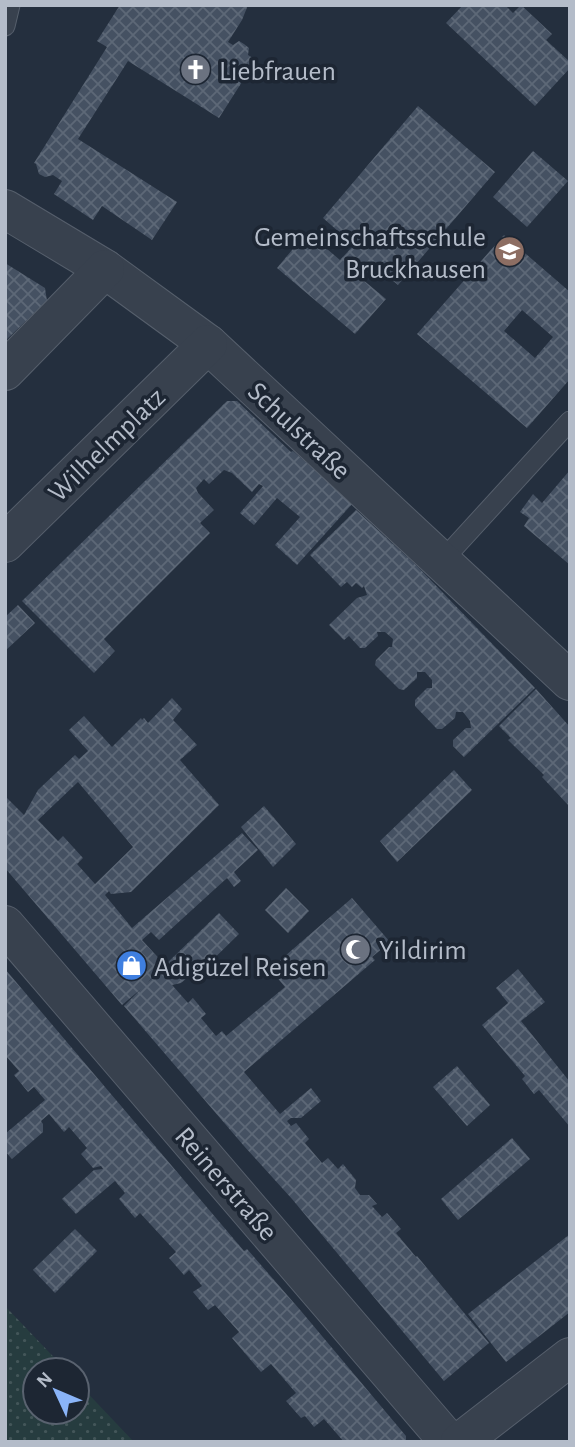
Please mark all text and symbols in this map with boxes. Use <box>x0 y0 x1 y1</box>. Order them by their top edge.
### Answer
church icon: Liebfrauen <box>179 53 213 87</box>
place label: Liebfrauen <box>219 58 336 86</box>
place label: Gemeinschaftsschule Bruckhausen <box>254 224 486 284</box>
school or university icon: Gemeinschaftsschule Bruckhausen <box>492 235 526 269</box>
street label: Schulstraße <box>242 377 355 486</box>
street label: Wilhelmplatz <box>44 383 171 508</box>
mosque icon: Yildirim <box>339 932 373 966</box>
place label: Yildirim <box>379 937 467 965</box>
shop icon: Adigüzel Reisen <box>114 949 148 983</box>
place label: Adigüzel Reisen <box>154 954 326 982</box>
street label: Reinerstraße <box>169 1122 282 1246</box>
north arrow <box>21 1356 91 1426</box>
text: N <box>33 1369 56 1392</box>

